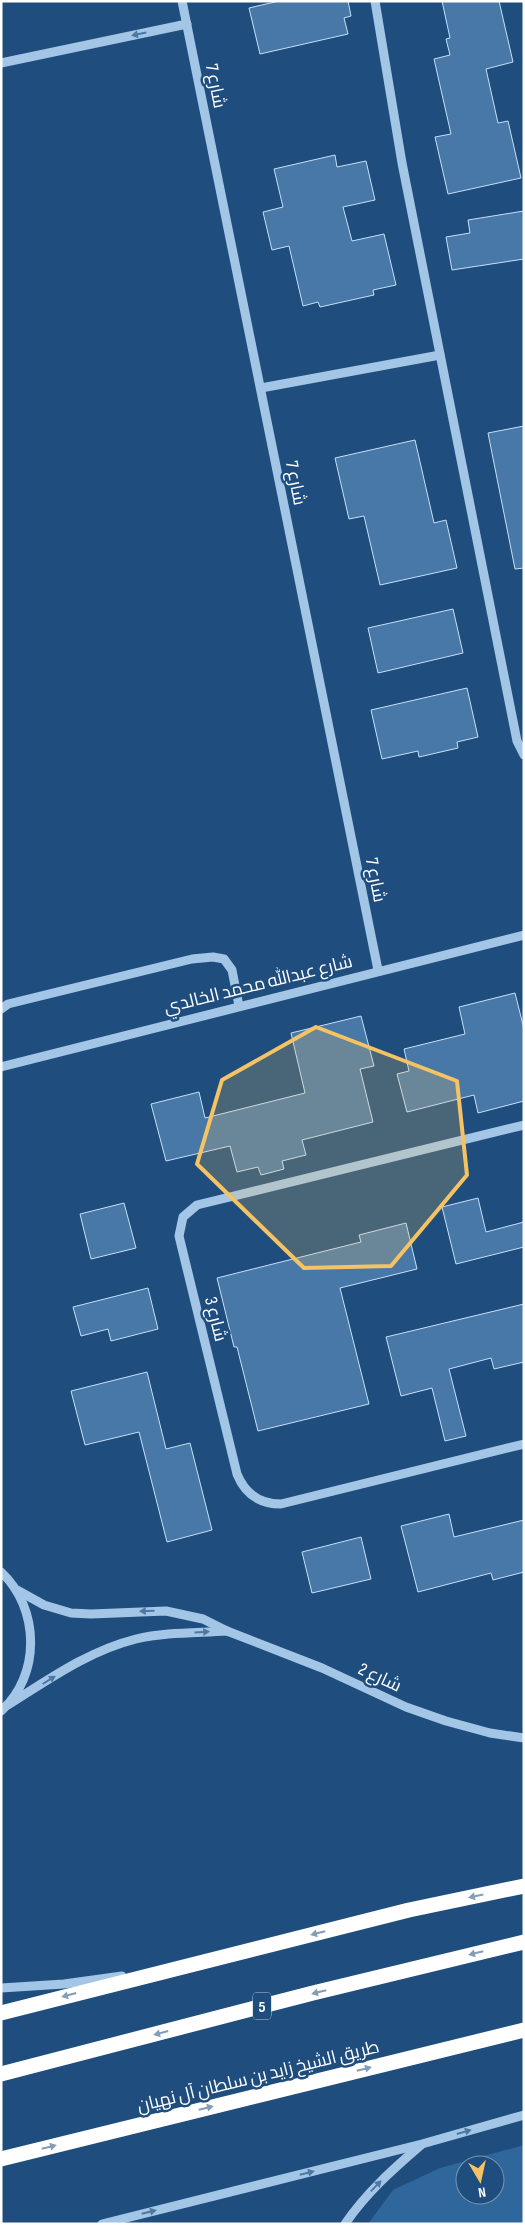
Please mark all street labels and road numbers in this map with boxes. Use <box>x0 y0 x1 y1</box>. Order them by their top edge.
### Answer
street label: شارع 7 <box>200 62 230 110</box>
street label: شارع 7 <box>280 459 310 507</box>
street label: شارع 7 <box>360 856 390 904</box>
street label: شارع عبدالله محمد الخالدي <box>161 949 355 1021</box>
street label: شارع 3 <box>199 1295 231 1344</box>
street label: شارع 2 <box>354 1658 405 1697</box>
road number: 5 <box>253 1992 271 2020</box>
street label: طريق الشيخ زايد بن سلطان آل نهيان <box>135 2036 382 2118</box>

